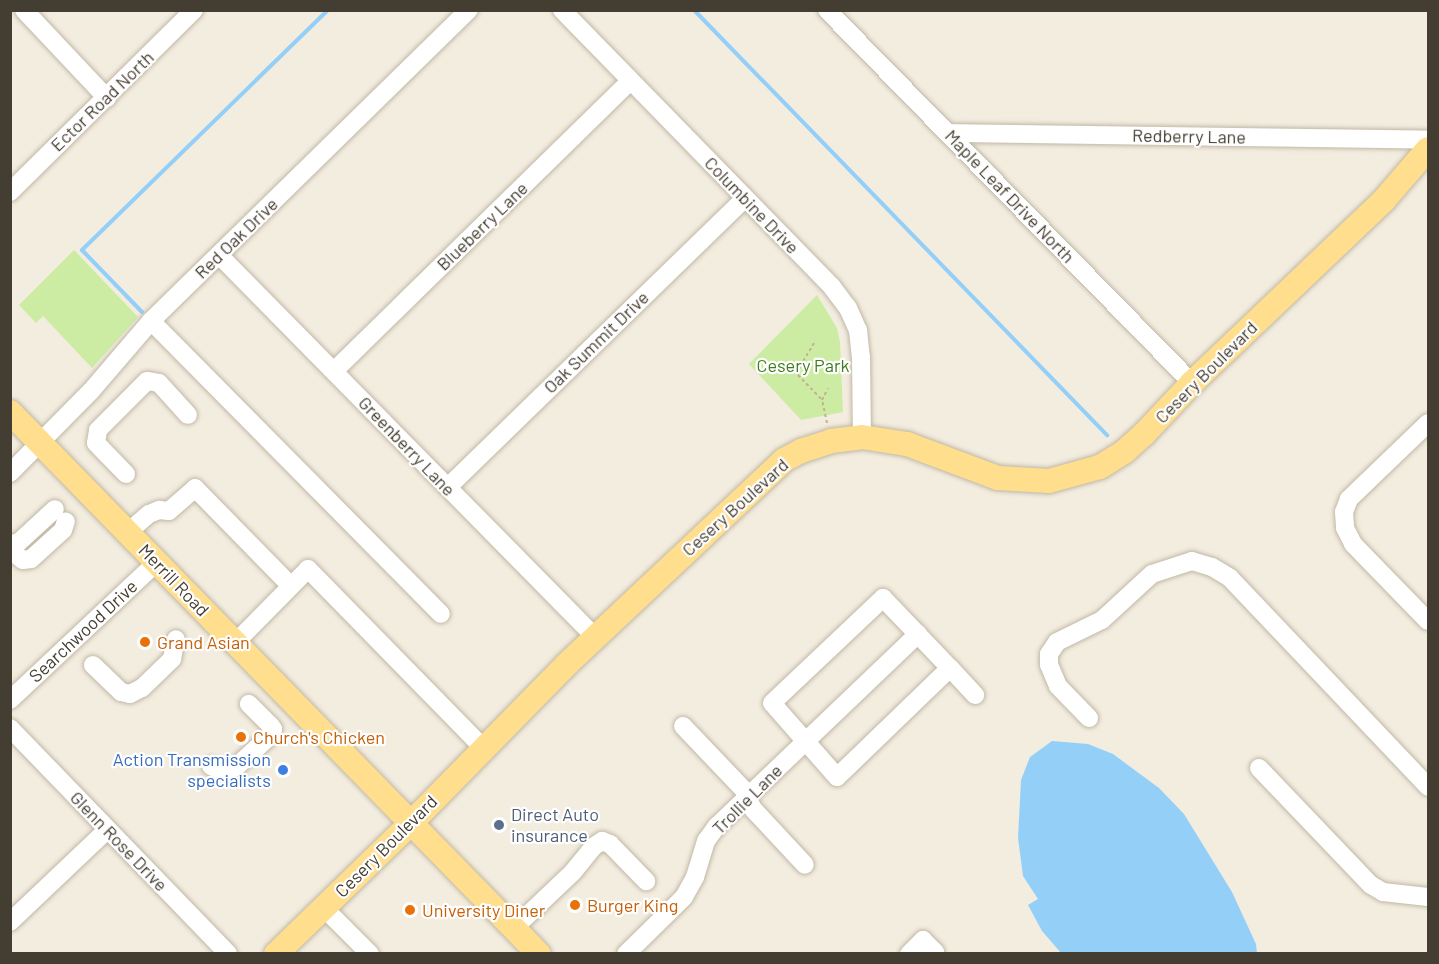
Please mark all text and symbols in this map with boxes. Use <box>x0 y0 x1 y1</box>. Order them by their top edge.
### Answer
street label: Ector Road North <box>46 46 158 156</box>
street label: Redberry Lane <box>1132 124 1246 148</box>
street label: Maple Leaf Drive North <box>941 125 1079 267</box>
street label: Columbine Drive <box>700 152 804 258</box>
street label: Blueberry Lane <box>432 177 532 275</box>
street label: Red Oak Drive <box>190 193 282 283</box>
street label: Oak Summit Drive <box>539 286 653 398</box>
street label: Cesery Boulevard <box>1150 316 1262 428</box>
park label: Cesery Park <box>757 354 849 376</box>
street label: Greenberry Lane <box>354 392 460 500</box>
street label: Cesery Boulevard <box>677 454 793 560</box>
street label: Merrill Road <box>134 539 214 621</box>
street label: Searchwood Drive <box>24 575 142 687</box>
place label: Grand Asian <box>157 631 250 653</box>
marker: Grand Asian <box>138 635 152 649</box>
place label: Church's Chicken <box>253 726 385 748</box>
marker: Church's Chicken <box>234 730 248 744</box>
place label: Action Transmission specialists <box>113 749 271 792</box>
street label: Trollie Lane <box>707 759 787 839</box>
marker: Action Transmission specialists <box>276 763 290 777</box>
street label: Glenn Rose Drive <box>66 787 172 895</box>
street label: Cesery Boulevard <box>330 790 442 902</box>
place label: Direct Auto insurance <box>511 804 599 846</box>
marker: Direct Auto insurance <box>492 818 506 832</box>
place label: Burger King <box>587 894 678 916</box>
marker: Burger King <box>568 898 582 912</box>
place label: University Diner <box>422 899 545 921</box>
marker: University Diner <box>403 903 417 917</box>

